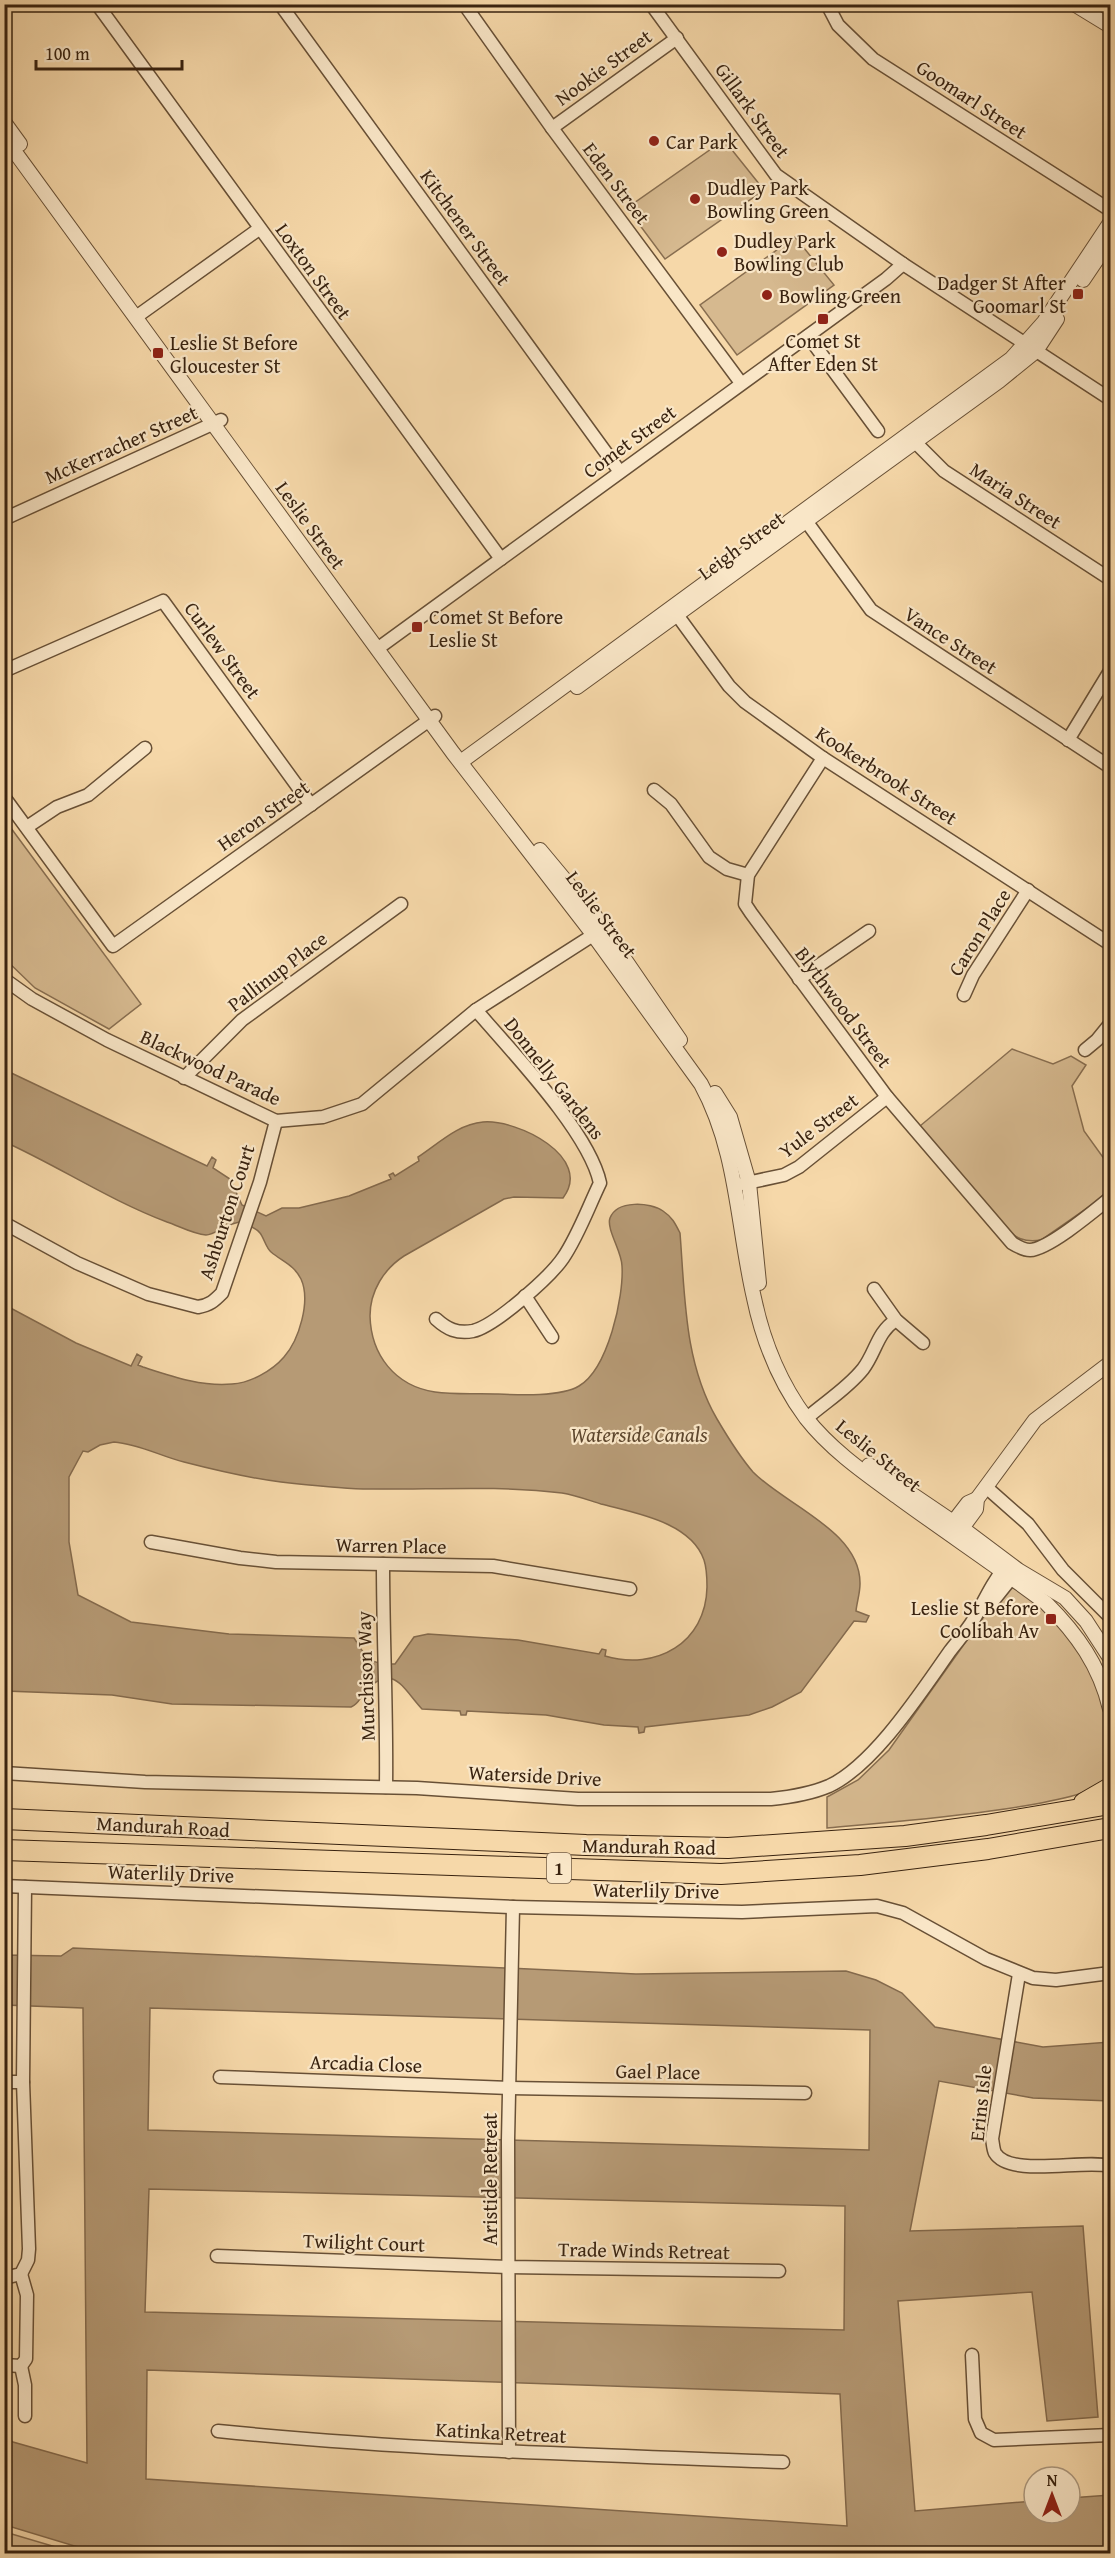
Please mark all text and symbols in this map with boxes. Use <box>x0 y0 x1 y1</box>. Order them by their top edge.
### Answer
street label: Nookie Street <box>549 22 657 112</box>
scale bar <box>36 33 182 71</box>
text: 100 m <box>45 40 90 67</box>
street label: Goomarl Street <box>911 52 1033 146</box>
street label: Gillark Street <box>709 56 797 164</box>
place label: Car Park <box>666 127 738 156</box>
marker: Car Park <box>647 134 661 148</box>
street label: Eden Street <box>576 136 658 230</box>
street label: Kitchener Street <box>414 163 518 291</box>
place label: Dudley Park Bowling Green <box>707 173 829 225</box>
marker: Dudley Park Bowling Green <box>688 192 702 206</box>
street label: Loxton Street <box>269 217 359 325</box>
place label: Dudley Park Bowling Club <box>734 226 844 278</box>
marker: Dudley Park Bowling Club <box>715 245 729 259</box>
place label: Dadger St After Goomarl St <box>937 268 1066 320</box>
place label: Bowling Green <box>779 281 901 310</box>
marker: Dadger St After Goomarl St <box>1071 287 1085 301</box>
marker: Bowling Green <box>760 288 774 302</box>
marker: Comet St After Eden St <box>816 312 830 326</box>
place label: Comet St After Eden St <box>768 326 878 378</box>
place label: Leslie St Before Gloucester St <box>170 328 298 380</box>
marker: Leslie St Before Gloucester St <box>151 346 165 360</box>
street label: McKerracher Street <box>40 397 202 491</box>
street label: Comet Street <box>576 397 682 485</box>
street label: Maria Street <box>964 454 1068 536</box>
street label: Leslie Street <box>269 475 353 575</box>
street label: Leigh Street <box>692 504 790 586</box>
street label: Curlew Street <box>178 595 268 705</box>
street label: Vance Street <box>899 599 1003 681</box>
place label: Comet St Before Leslie St <box>429 602 563 654</box>
marker: Comet St Before Leslie St <box>410 620 424 634</box>
street label: Kookerbrook Street <box>811 718 963 832</box>
street label: Heron Street <box>211 772 315 858</box>
street label: Leslie Street <box>560 864 644 964</box>
street label: Caron Place <box>941 883 1017 981</box>
street label: Pallinup Place <box>221 924 333 1018</box>
street label: Blythwood Street <box>789 940 899 1074</box>
street label: Donnelly Gardens <box>498 1011 612 1145</box>
street label: Blackwood Parade <box>136 1022 286 1112</box>
street label: Yule Street <box>772 1085 864 1165</box>
street label: Ashburton Court <box>190 1141 262 1283</box>
street label: Leslie Street <box>830 1411 928 1499</box>
water label: Waterside Canals <box>570 1419 708 1450</box>
street label: Warren Place <box>335 1530 447 1560</box>
place label: Leslie St Before Coolibah Av <box>911 1593 1039 1645</box>
street label: Murchison Way <box>348 1611 382 1741</box>
marker: Leslie St Before Coolibah Av <box>1044 1612 1058 1626</box>
street label: Waterside Drive <box>468 1757 602 1793</box>
street label: Mandurah Road <box>96 1808 231 1844</box>
street label: Mandurah Road <box>582 1830 716 1862</box>
road number: 1 <box>547 1853 571 1883</box>
street label: Waterlily Drive <box>107 1856 235 1890</box>
street label: Waterlily Drive <box>593 1874 719 1906</box>
street label: Arcadia Close <box>309 2047 423 2079</box>
street label: Gael Place <box>615 2056 701 2086</box>
street label: Erins Isle <box>962 2063 998 2143</box>
street label: Aristide Retreat <box>475 2113 504 2245</box>
street label: Twilight Court <box>302 2225 426 2259</box>
street label: Trade Winds Retreat <box>558 2234 730 2266</box>
street label: Katinka Retreat <box>435 2414 567 2450</box>
north arrow <box>1022 2465 1082 2525</box>
text: N <box>1047 2468 1058 2492</box>

